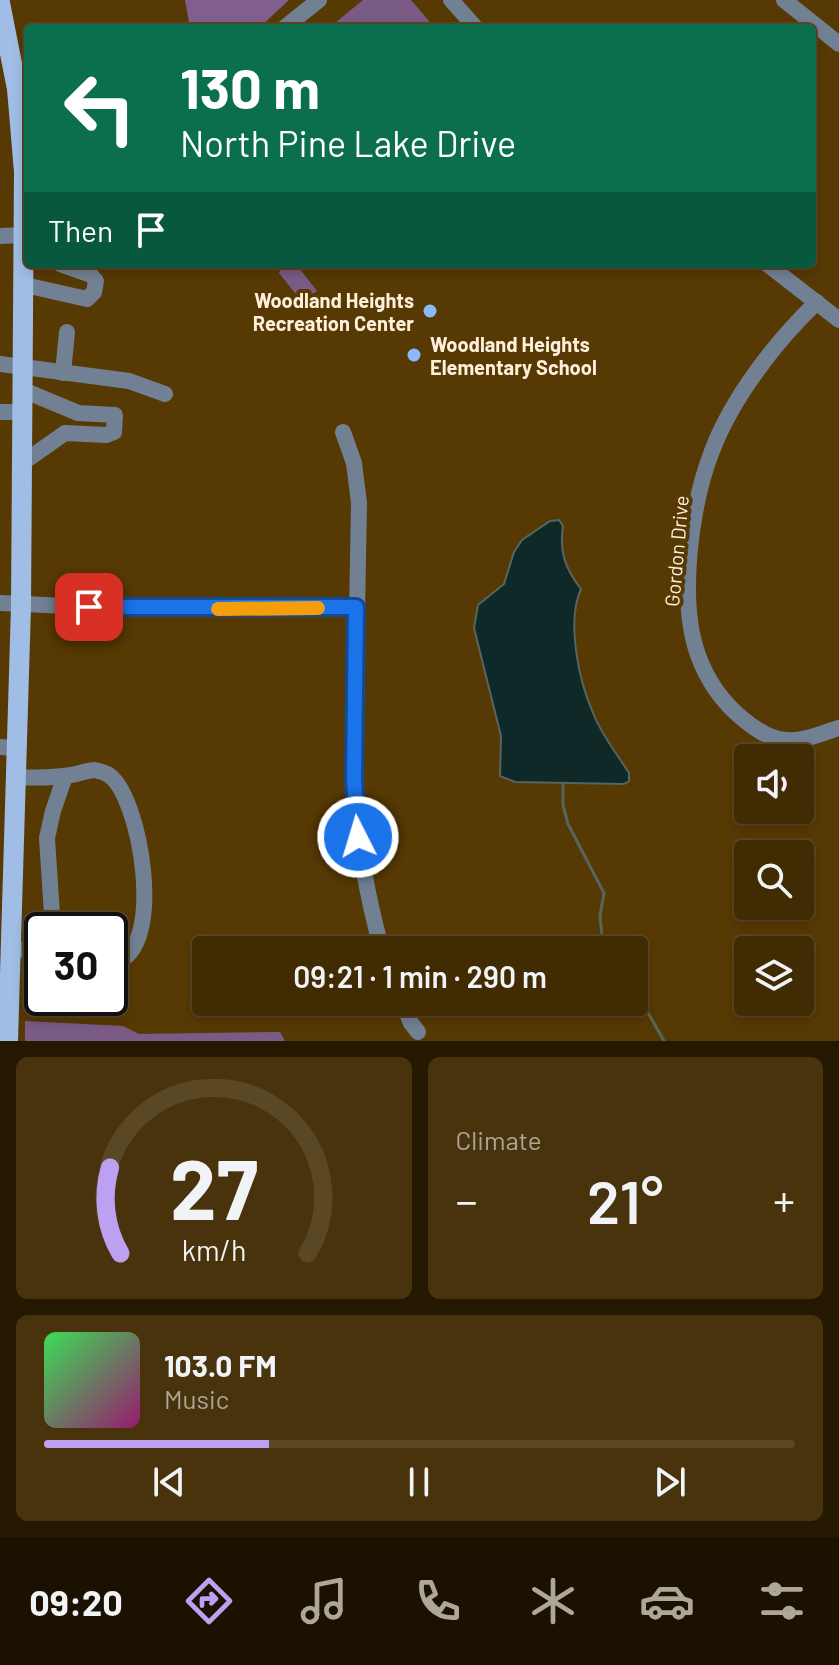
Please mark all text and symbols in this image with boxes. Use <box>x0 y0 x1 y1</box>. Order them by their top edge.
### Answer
text: 130 m <box>180 53 320 120</box>
icon: left <box>48 56 152 160</box>
text: North Pine Lake Drive <box>180 121 516 164</box>
icon: arrive <box>129 208 173 252</box>
text: Then <box>48 212 113 248</box>
place label: Woodland Heights Recreation Center <box>253 288 414 335</box>
marker: Woodland Heights Recreation Center <box>421 302 439 320</box>
place label: Woodland Heights Elementary School <box>430 332 597 379</box>
marker: Woodland Heights Elementary School <box>405 346 423 364</box>
street label: Gordon Drive <box>659 494 693 608</box>
pin <box>55 573 123 641</box>
icon: arrive <box>67 585 111 629</box>
map controls <box>734 744 814 1016</box>
button: sound <box>734 744 814 824</box>
position arrow <box>316 795 400 879</box>
button: search <box>734 840 814 920</box>
speed limit sign: 30 <box>24 912 128 1016</box>
button: layers <box>734 936 814 1016</box>
text: 09:21 · 1 min · 290 m <box>293 958 547 994</box>
text: Climate <box>456 1124 542 1155</box>
text: 27 <box>170 1137 258 1237</box>
text: 21° <box>587 1164 663 1236</box>
text: − <box>456 1173 478 1226</box>
text: + <box>773 1173 795 1226</box>
text: km/h <box>181 1232 246 1267</box>
text: 103.0 FM <box>164 1347 277 1383</box>
text: Music <box>164 1383 229 1414</box>
icon: previous <box>147 1460 191 1504</box>
icon: pause <box>397 1460 441 1504</box>
icon: next <box>648 1460 692 1504</box>
icon: directions <box>181 1573 237 1629</box>
icon: music <box>296 1573 352 1629</box>
icon: phone <box>410 1573 466 1629</box>
icon: climate <box>525 1573 581 1629</box>
icon: car <box>639 1573 695 1629</box>
icon: filters <box>754 1573 810 1629</box>
text: 09:20 <box>29 1580 123 1623</box>

